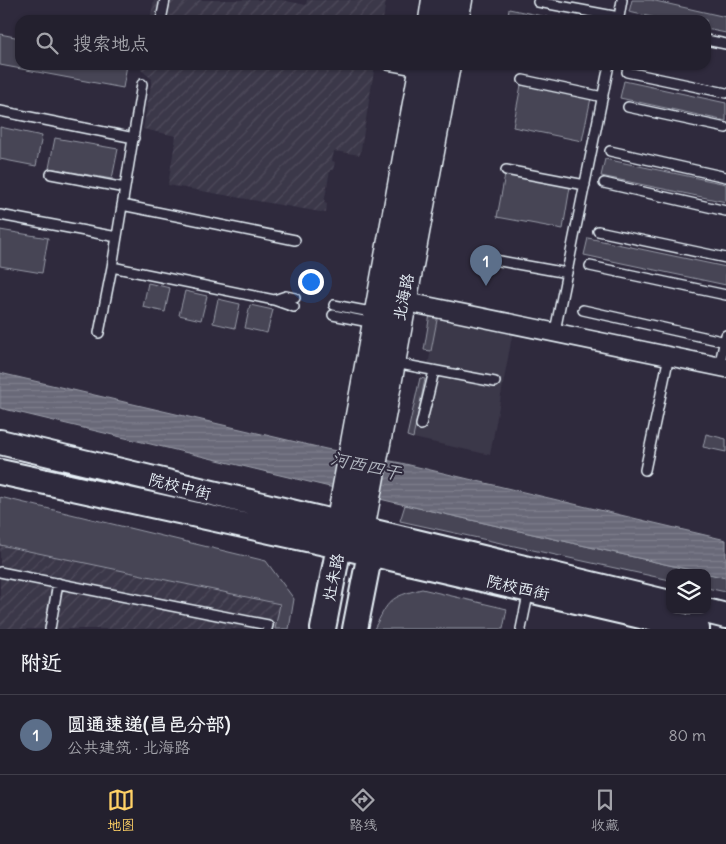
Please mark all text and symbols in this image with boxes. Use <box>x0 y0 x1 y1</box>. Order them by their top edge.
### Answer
search box <box>15 15 711 70</box>
icon: search <box>33 29 61 57</box>
text: 搜索地点 <box>73 31 149 55</box>
pin: 1 <box>470 245 502 286</box>
your location <box>298 269 324 295</box>
street label: 北海路 <box>389 272 417 322</box>
water label: 河西四干 <box>328 446 405 485</box>
street label: 院校中街 <box>147 469 213 503</box>
street label: 灶朱路 <box>319 552 347 602</box>
map controls <box>666 569 711 614</box>
button: layers <box>666 569 711 614</box>
street label: 院校西街 <box>485 570 551 604</box>
text: 附近 <box>20 649 62 676</box>
text: 圆通速递(昌邑分部) <box>67 712 231 736</box>
text: 1 <box>33 725 39 745</box>
text: 80 m <box>668 725 706 745</box>
text: 公共建筑 · 北海路 <box>67 737 190 757</box>
tab: 地图 <box>107 786 135 834</box>
tab: 路线 <box>349 786 377 834</box>
tab: 收藏 <box>591 786 619 834</box>

